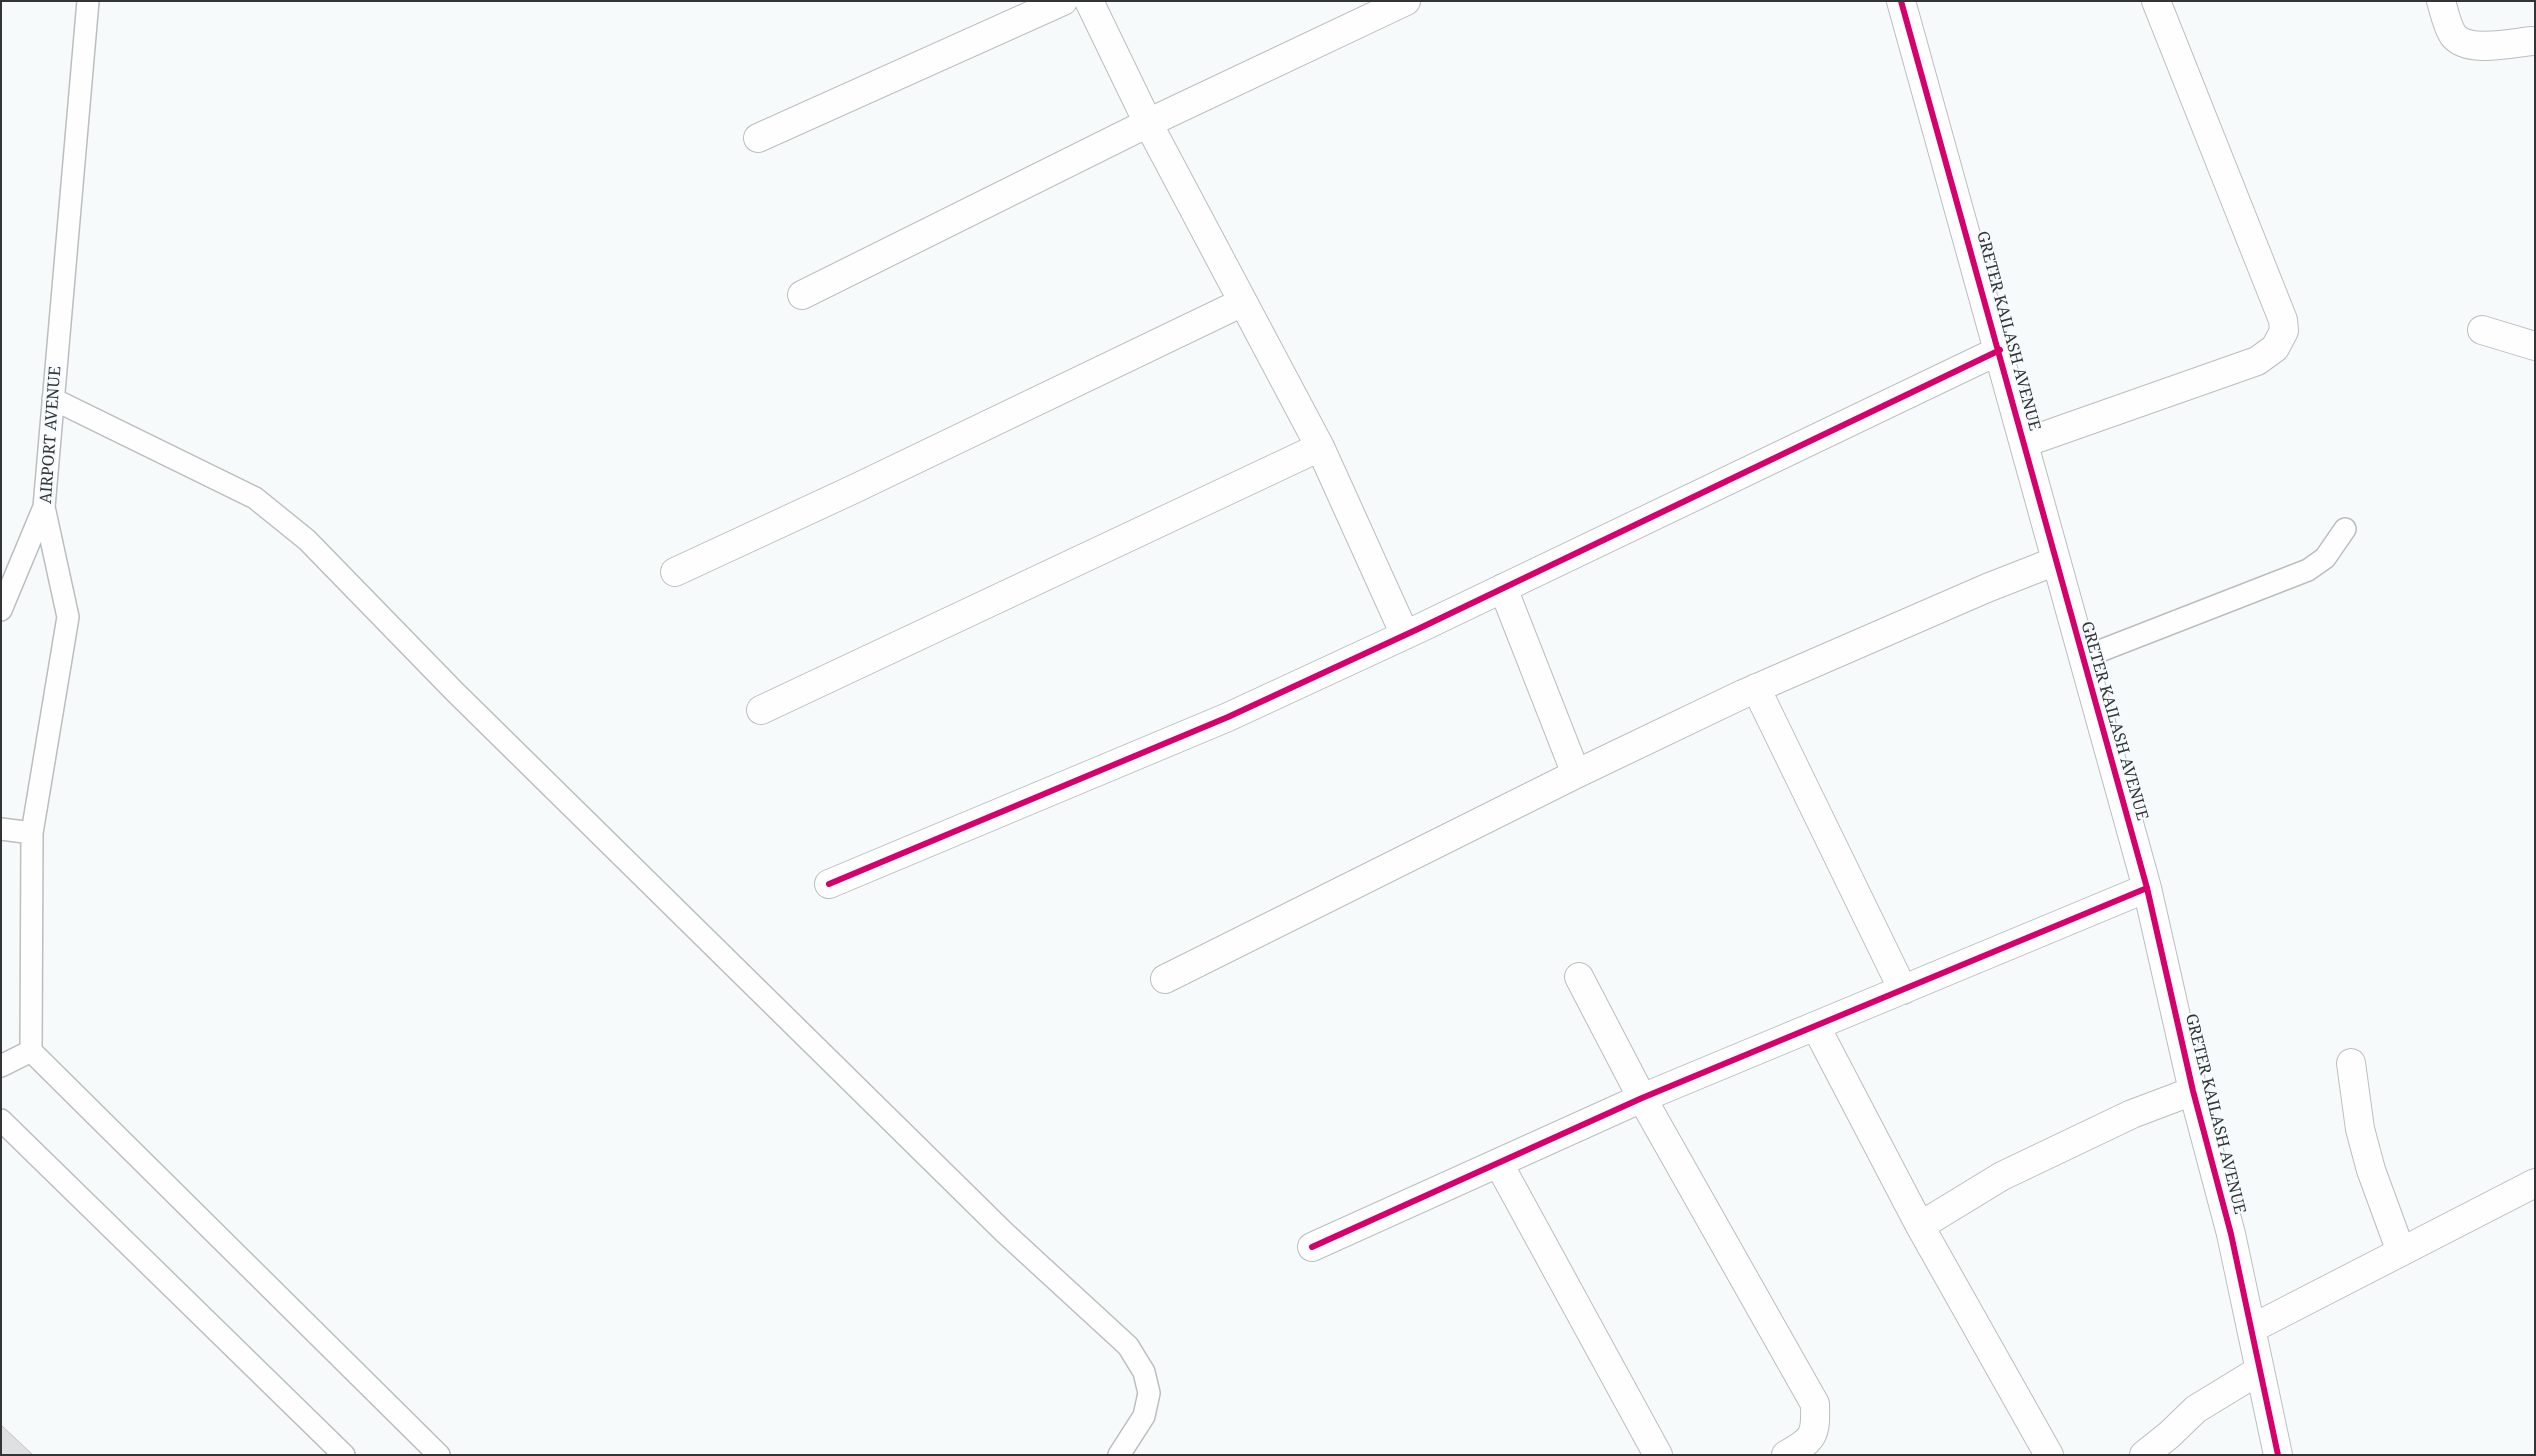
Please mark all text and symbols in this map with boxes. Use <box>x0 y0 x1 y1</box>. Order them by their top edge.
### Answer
street label: GRETER KAILASH AVENUE <box>1972 229 2044 433</box>
street label: AIRPORT AVENUE <box>37 366 65 504</box>
street label: GRETER KAILASH AVENUE <box>2076 619 2152 823</box>
street label: GRETER KAILASH AVENUE <box>2181 1012 2249 1216</box>

